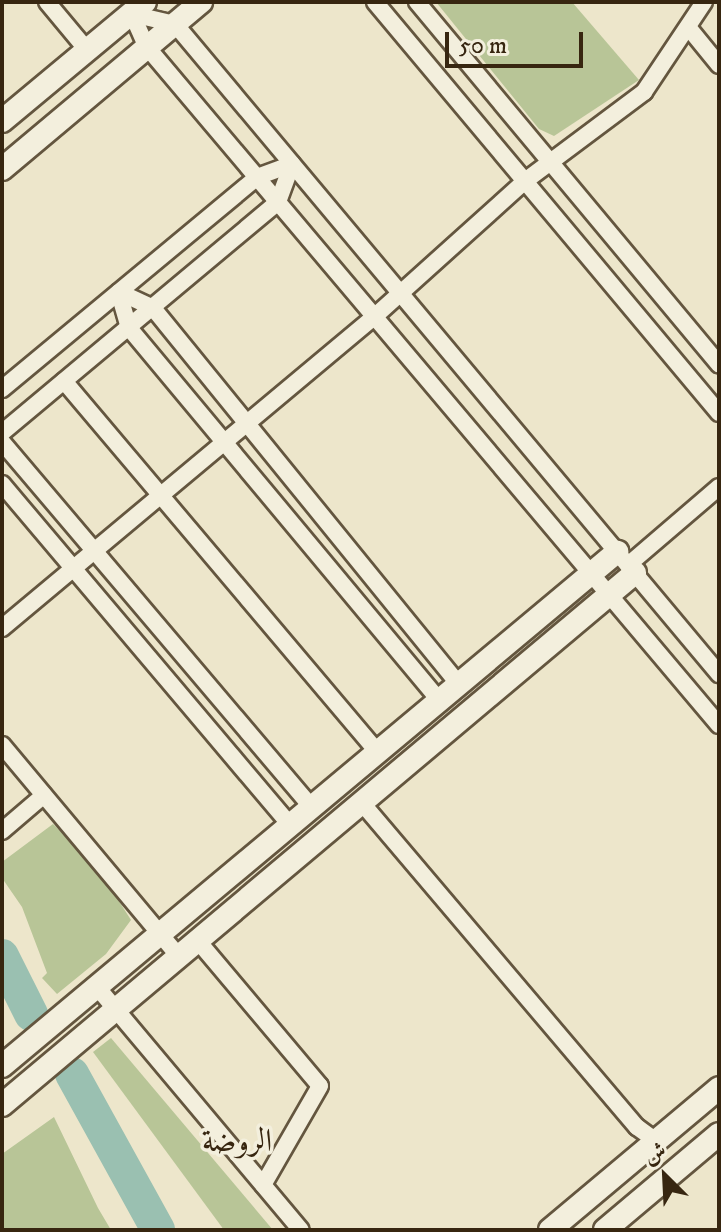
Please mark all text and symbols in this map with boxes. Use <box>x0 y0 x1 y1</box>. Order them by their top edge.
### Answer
scale bar <box>449 16 587 66</box>
text: 50 m <box>459 31 507 61</box>
district label: الروضة <box>202 1123 272 1161</box>
north arrow <box>625 1136 705 1216</box>
text: ش <box>640 1137 670 1170</box>

